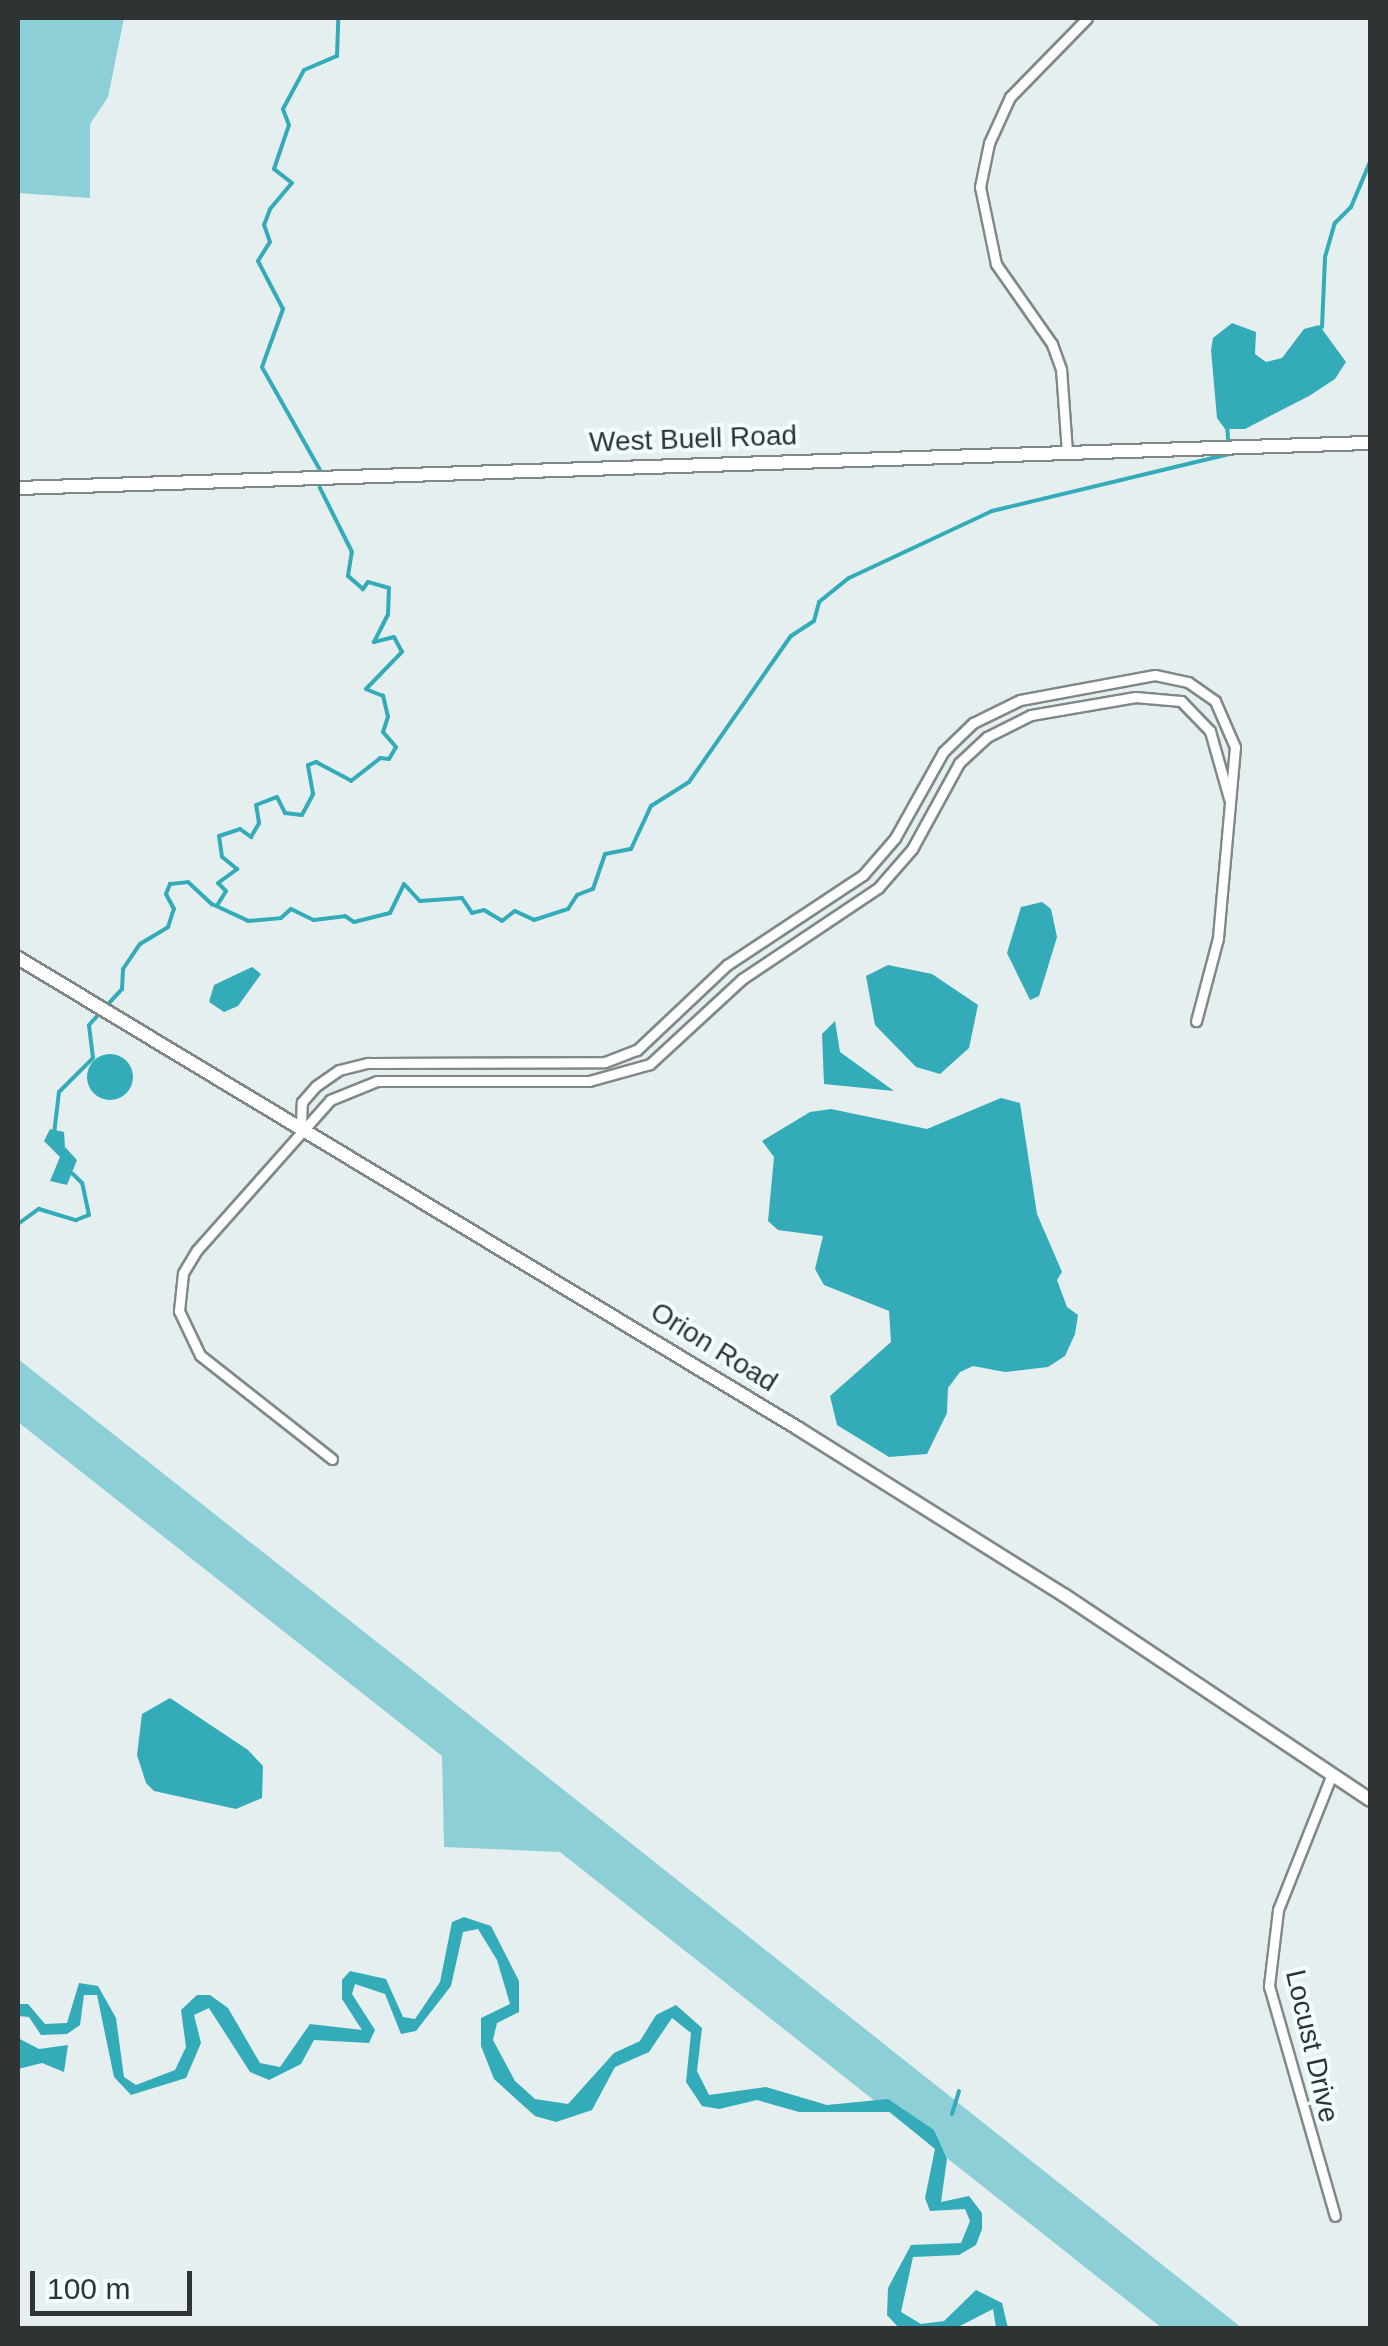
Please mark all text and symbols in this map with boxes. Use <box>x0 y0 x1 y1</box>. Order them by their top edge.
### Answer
street label: West Buell Road <box>588 419 798 459</box>
street label: Orion Road <box>644 1295 784 1399</box>
street label: Locust Drive <box>1278 1966 1346 2126</box>
scale bar <box>35 2251 198 2313</box>
text: 100 m <box>47 2272 130 2305</box>

